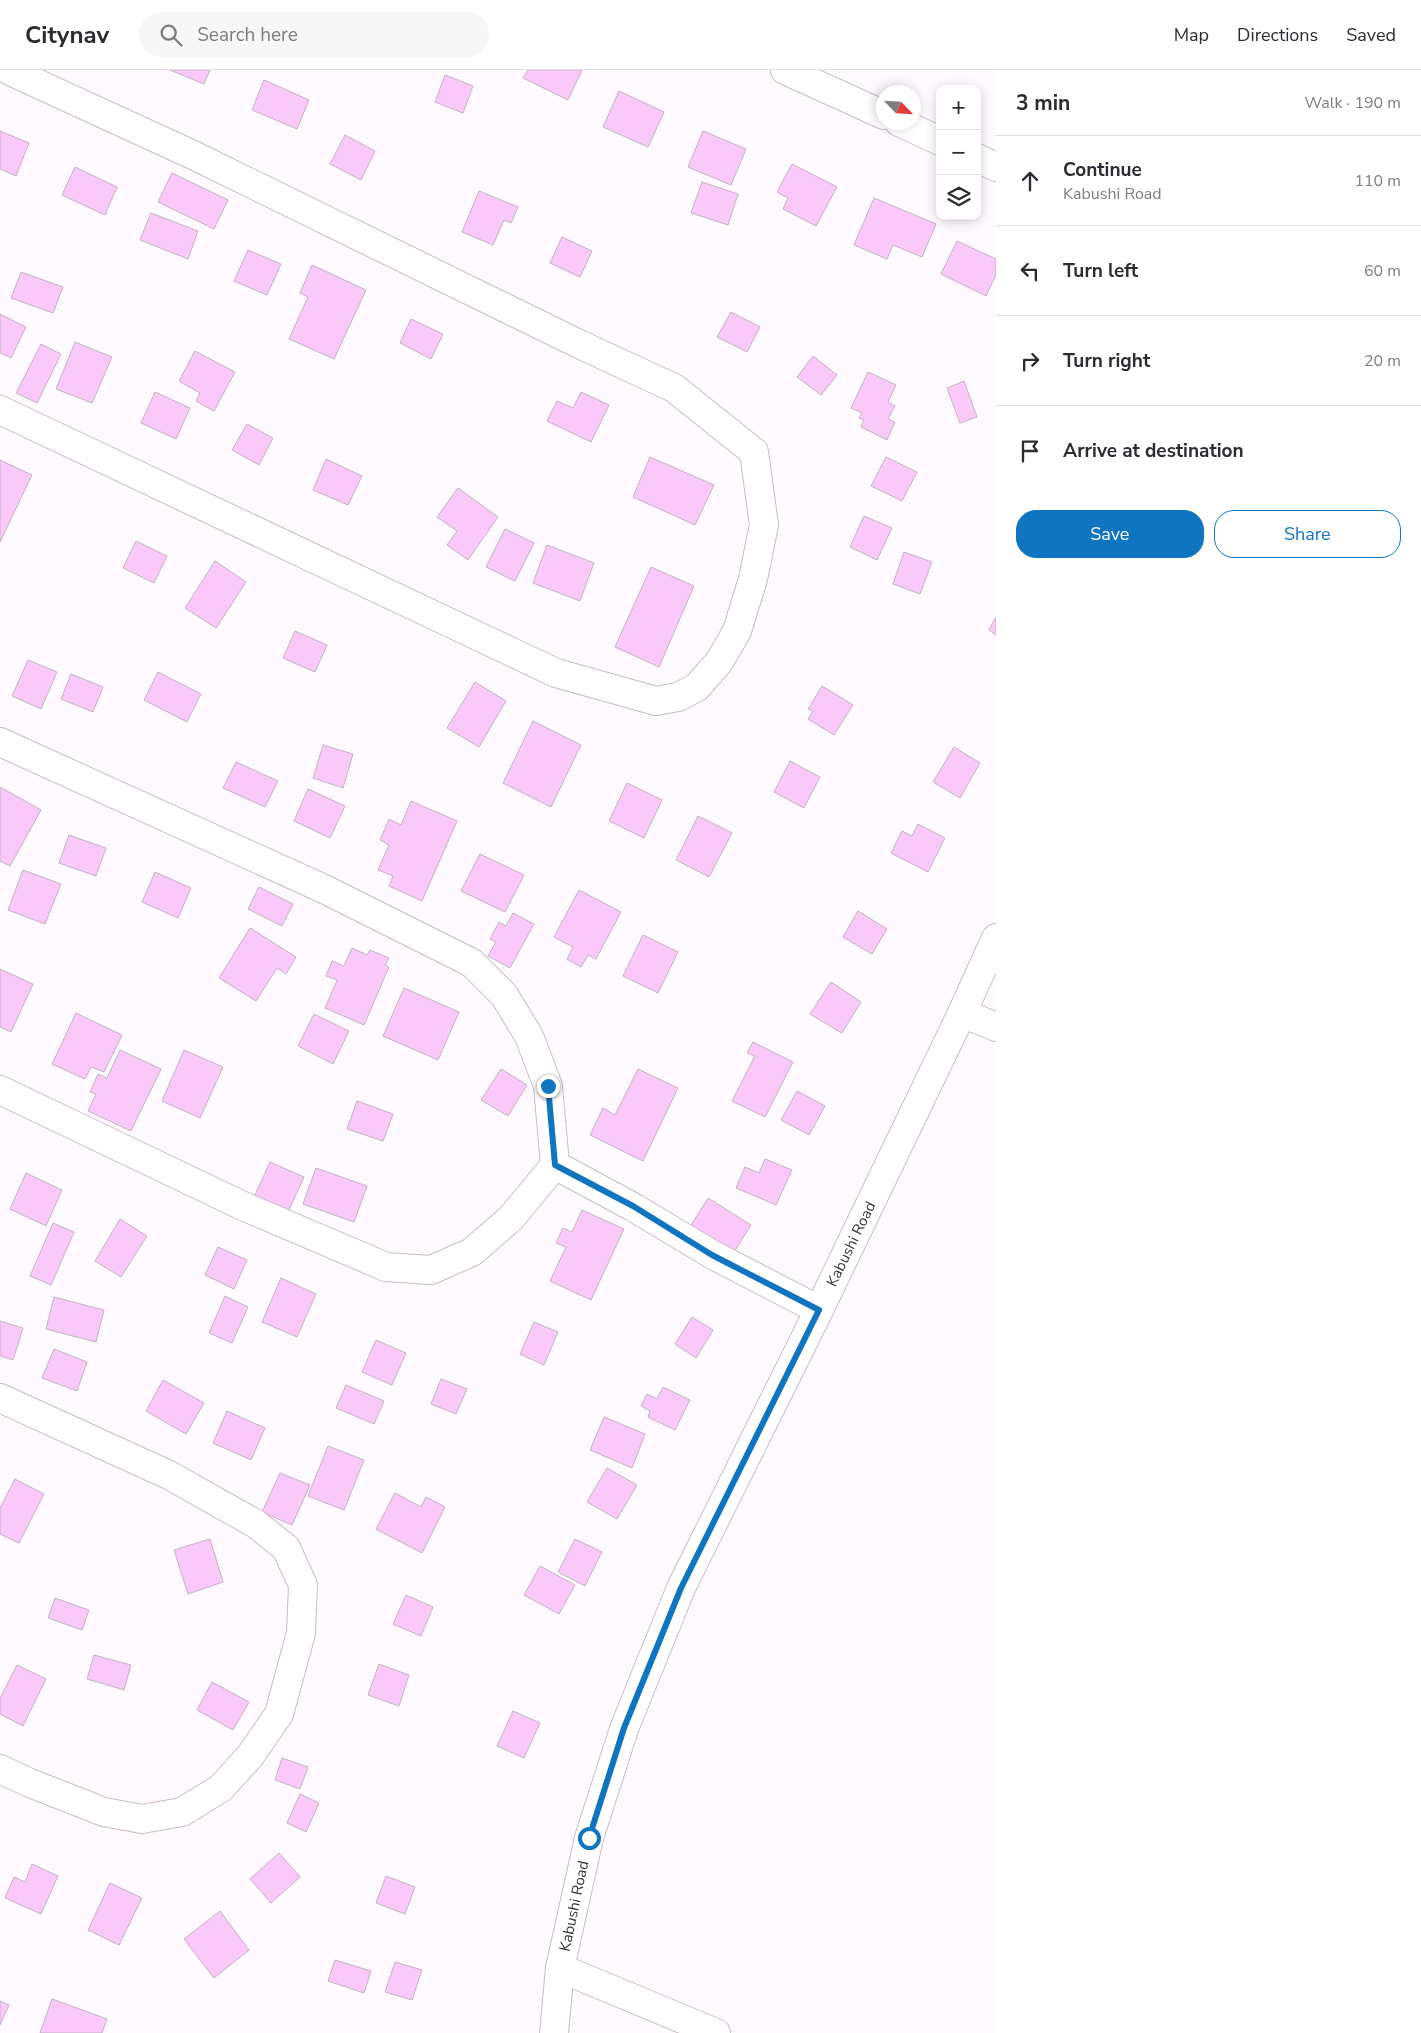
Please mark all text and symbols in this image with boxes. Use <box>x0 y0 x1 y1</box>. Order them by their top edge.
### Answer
search box <box>139 12 489 57</box>
text: Citynav <box>25 19 109 51</box>
icon: search <box>157 21 185 49</box>
text: Search here <box>197 22 298 48</box>
text: Map <box>1174 23 1209 47</box>
text: Directions <box>1237 23 1318 47</box>
text: Saved <box>1346 23 1396 47</box>
north arrow <box>876 85 921 130</box>
map controls <box>936 85 981 220</box>
button: + <box>936 85 981 130</box>
text: 3 min <box>1016 89 1070 117</box>
text: Walk · 190 m <box>1305 92 1401 114</box>
button: − <box>936 130 981 175</box>
text: Continue <box>1063 157 1142 183</box>
icon: ahead <box>1016 167 1044 195</box>
text: 110 m <box>1354 170 1401 192</box>
button: layers <box>936 175 981 220</box>
text: Kabushi Road <box>1063 183 1162 205</box>
icon: left <box>1016 257 1044 285</box>
text: Turn left <box>1063 258 1138 284</box>
text: 60 m <box>1364 260 1401 282</box>
icon: right <box>1016 347 1044 375</box>
text: Turn right <box>1063 348 1150 374</box>
text: 20 m <box>1364 350 1401 372</box>
icon: arrive <box>1016 437 1044 465</box>
text: Arrive at destination <box>1063 438 1244 464</box>
button: Save <box>1016 510 1204 558</box>
button: Share <box>1214 510 1401 558</box>
route end <box>537 1075 560 1098</box>
street label: Kabushi Road <box>822 1198 880 1290</box>
route start <box>578 1827 601 1850</box>
street label: Kabushi Road <box>555 1859 593 1953</box>

